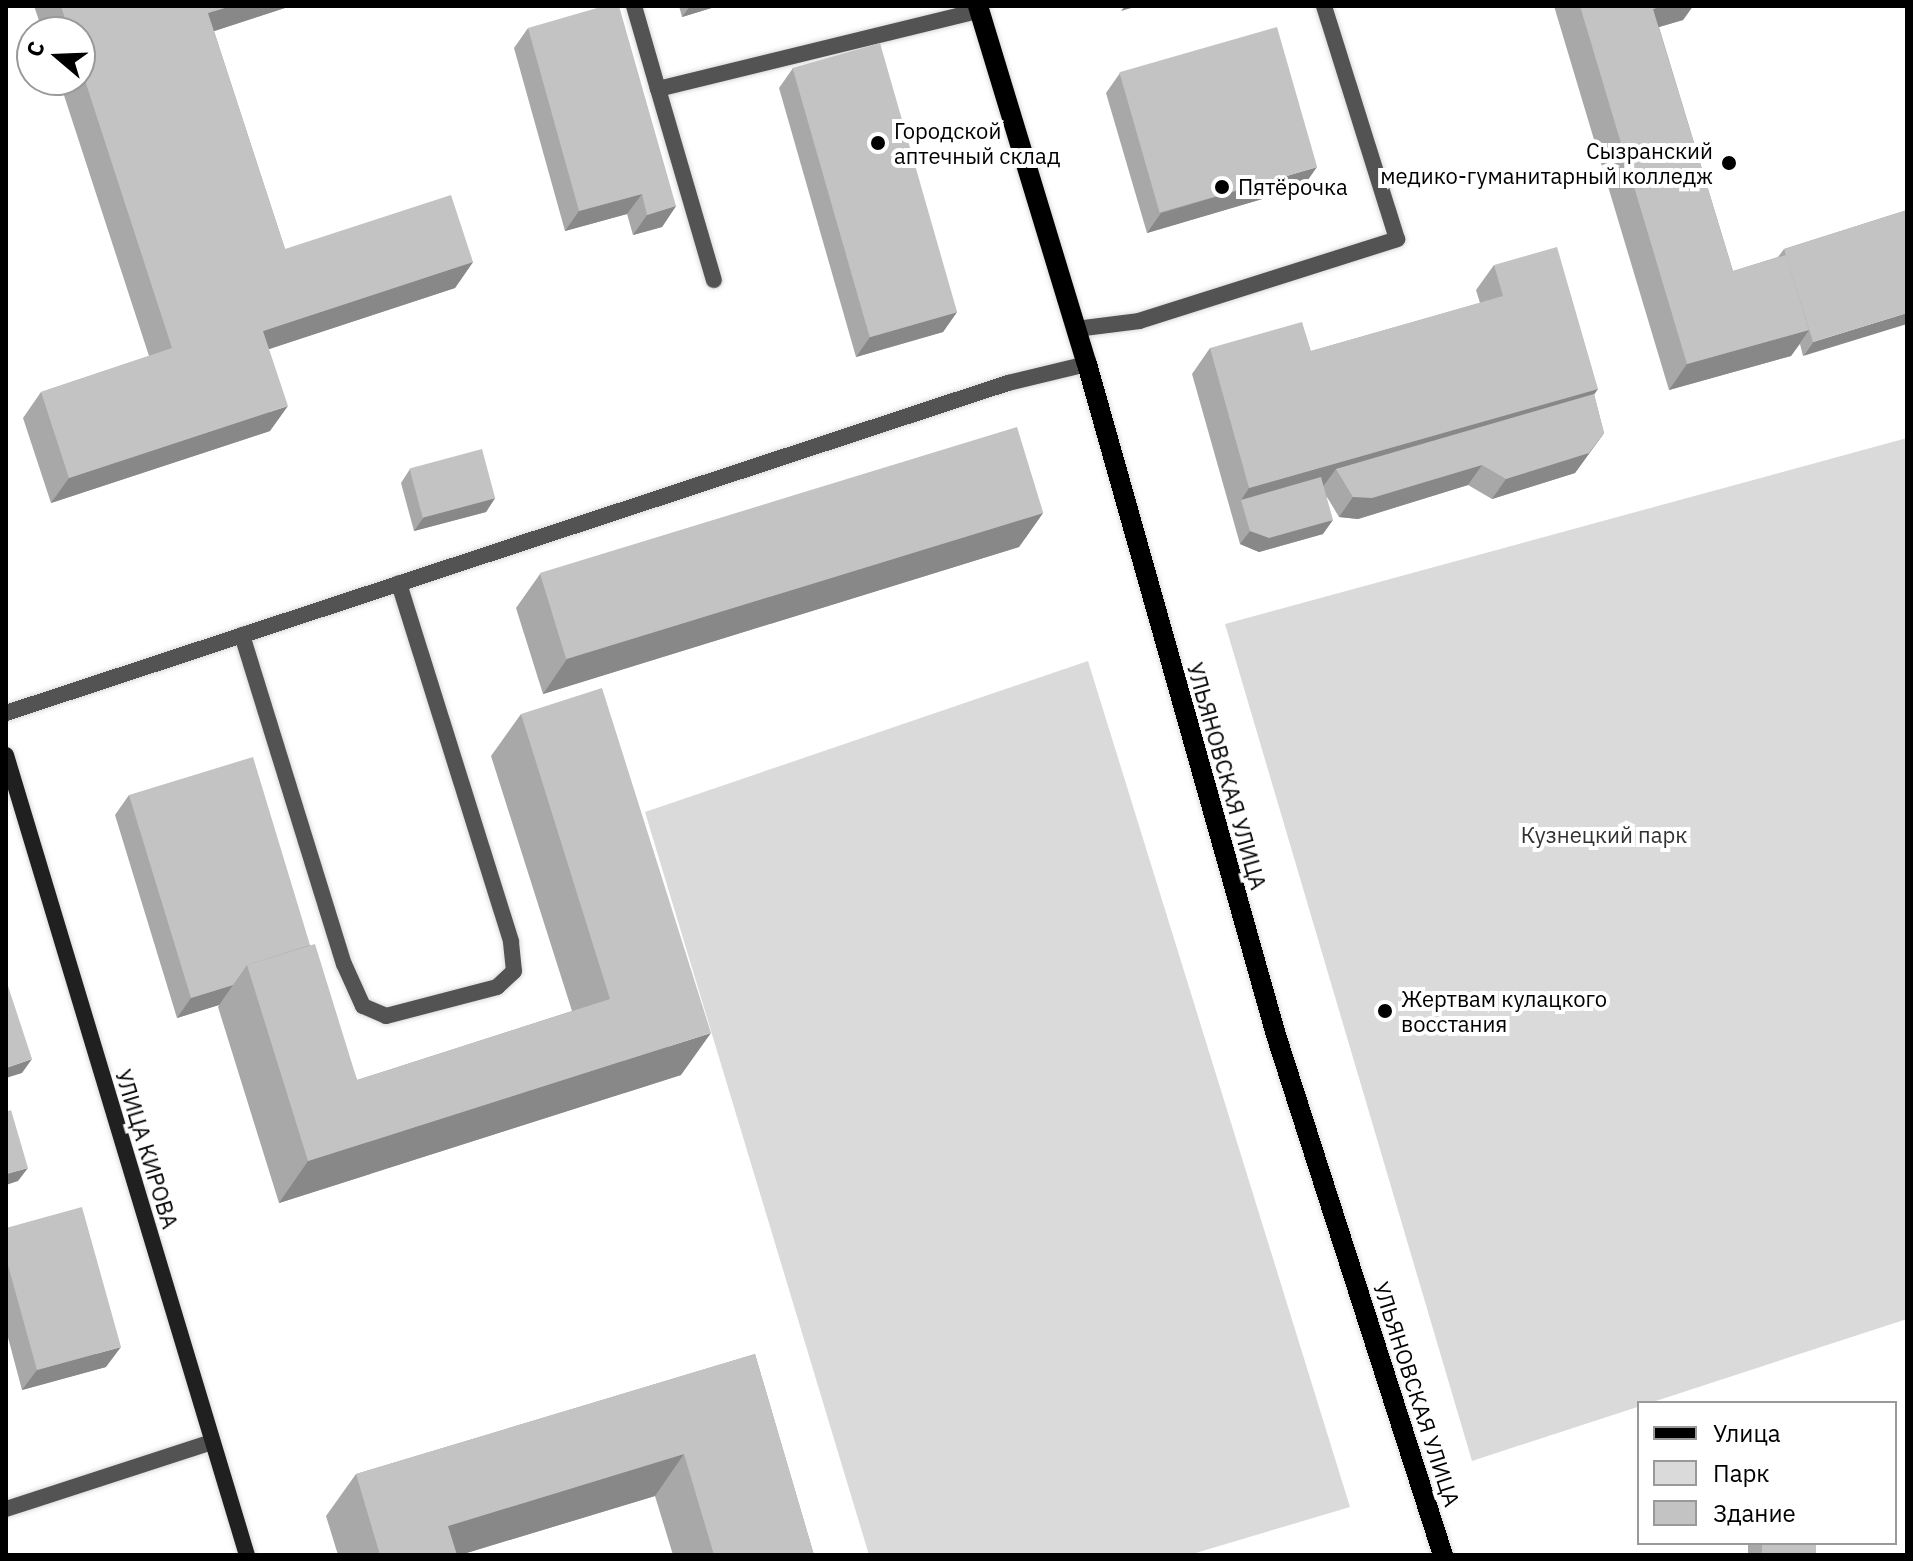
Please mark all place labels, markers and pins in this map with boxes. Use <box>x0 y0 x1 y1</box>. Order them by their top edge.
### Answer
place label: Городской аптечный склад <box>894 117 1060 168</box>
marker: Городской аптечный склад <box>869 134 887 152</box>
place label: Сызранский медико-гуманитарный колледж <box>1380 137 1713 188</box>
marker: Сызранский медико-гуманитарный колледж <box>1720 154 1738 172</box>
place label: Пятёрочка <box>1238 174 1348 200</box>
marker: Пятёрочка <box>1213 178 1231 196</box>
place label: Жертвам кулацкого восстания <box>1401 985 1607 1036</box>
marker: Жертвам кулацкого восстания <box>1376 1002 1394 1020</box>

